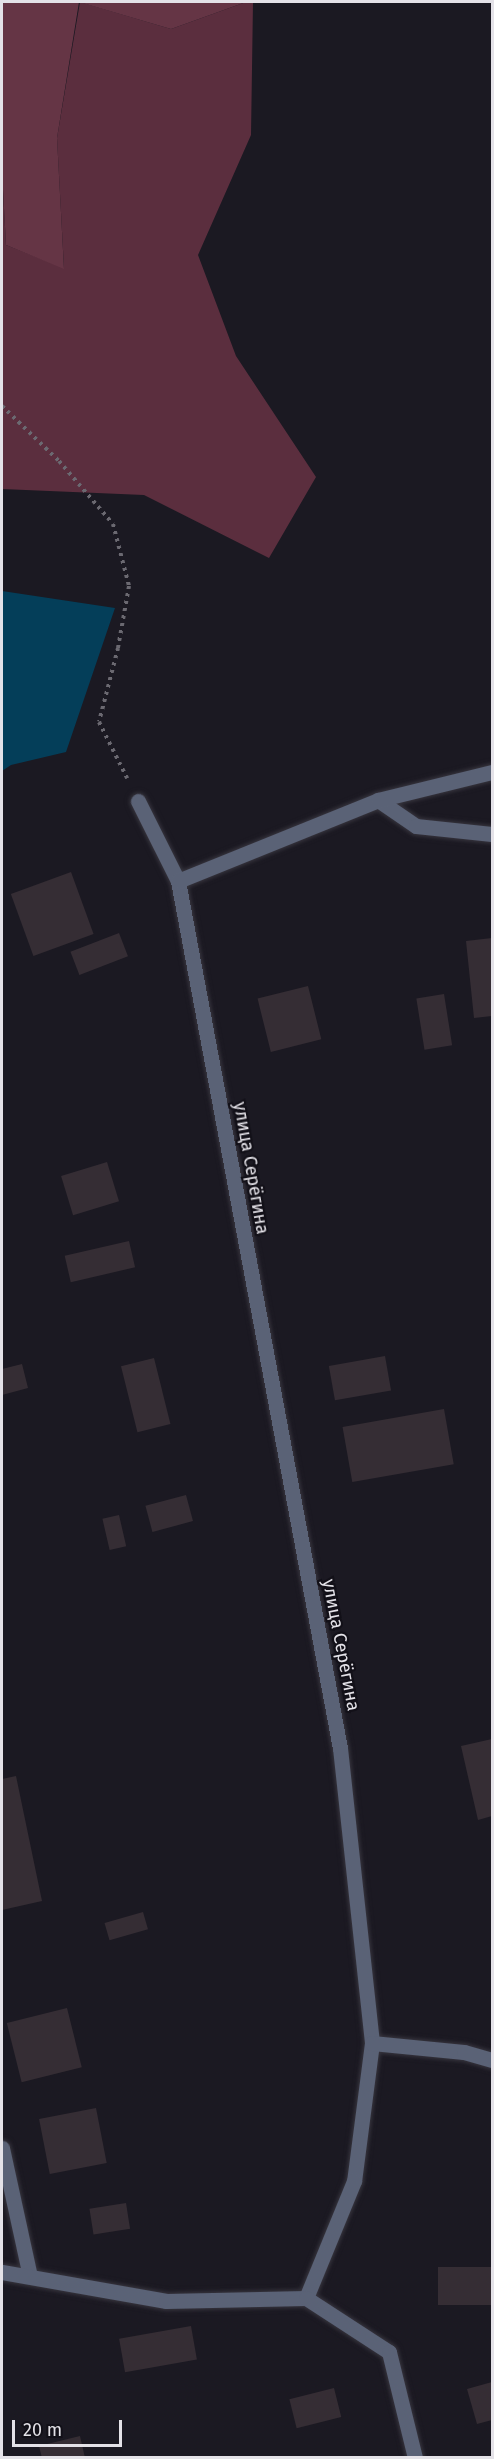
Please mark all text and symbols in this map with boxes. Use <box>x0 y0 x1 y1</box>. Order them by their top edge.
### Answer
street label: улица Серёгина <box>229 1100 273 1236</box>
street label: улица Серёгина <box>318 1577 364 1713</box>
scale bar <box>15 2408 124 2446</box>
text: 20 m <box>23 2419 62 2441</box>

